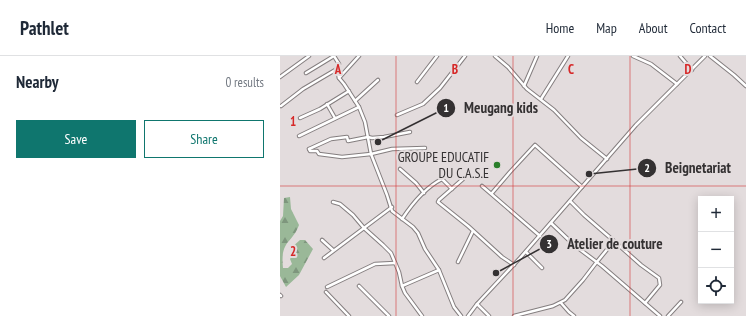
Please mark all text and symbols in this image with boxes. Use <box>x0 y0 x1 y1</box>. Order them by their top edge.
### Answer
text: Pathlet <box>20 16 69 40</box>
text: Home <box>546 19 574 37</box>
text: Map <box>596 19 617 37</box>
text: About <box>639 19 668 37</box>
text: Contact <box>690 19 726 37</box>
text: A <box>334 61 342 78</box>
text: B <box>452 61 458 78</box>
text: C <box>568 61 574 78</box>
text: D <box>685 61 692 78</box>
text: Nearby <box>16 71 59 93</box>
text: 0 results <box>225 74 264 91</box>
callout: Meugang kids <box>436 95 546 122</box>
text: Meugang kids <box>464 98 538 117</box>
text: 1 <box>443 100 449 115</box>
text: 1 <box>290 113 296 130</box>
button: Save <box>16 120 136 158</box>
button: Share <box>144 120 264 158</box>
place label: GROUPE EDUCATIF DU C.A.S.E <box>398 148 489 182</box>
callout: Beignetariat <box>637 154 739 181</box>
text: Beignetariat <box>665 158 732 177</box>
marker: GROUPE EDUCATIF DU C.A.S.E <box>492 160 502 170</box>
text: 2 <box>644 160 650 175</box>
map controls <box>698 196 734 304</box>
button: + <box>698 196 734 232</box>
callout: Atelier de couture <box>539 230 670 257</box>
button: − <box>698 232 734 268</box>
text: Atelier de couture <box>566 234 663 253</box>
text: 3 <box>546 236 552 251</box>
text: 2 <box>290 243 296 260</box>
button: locate <box>698 268 734 304</box>

